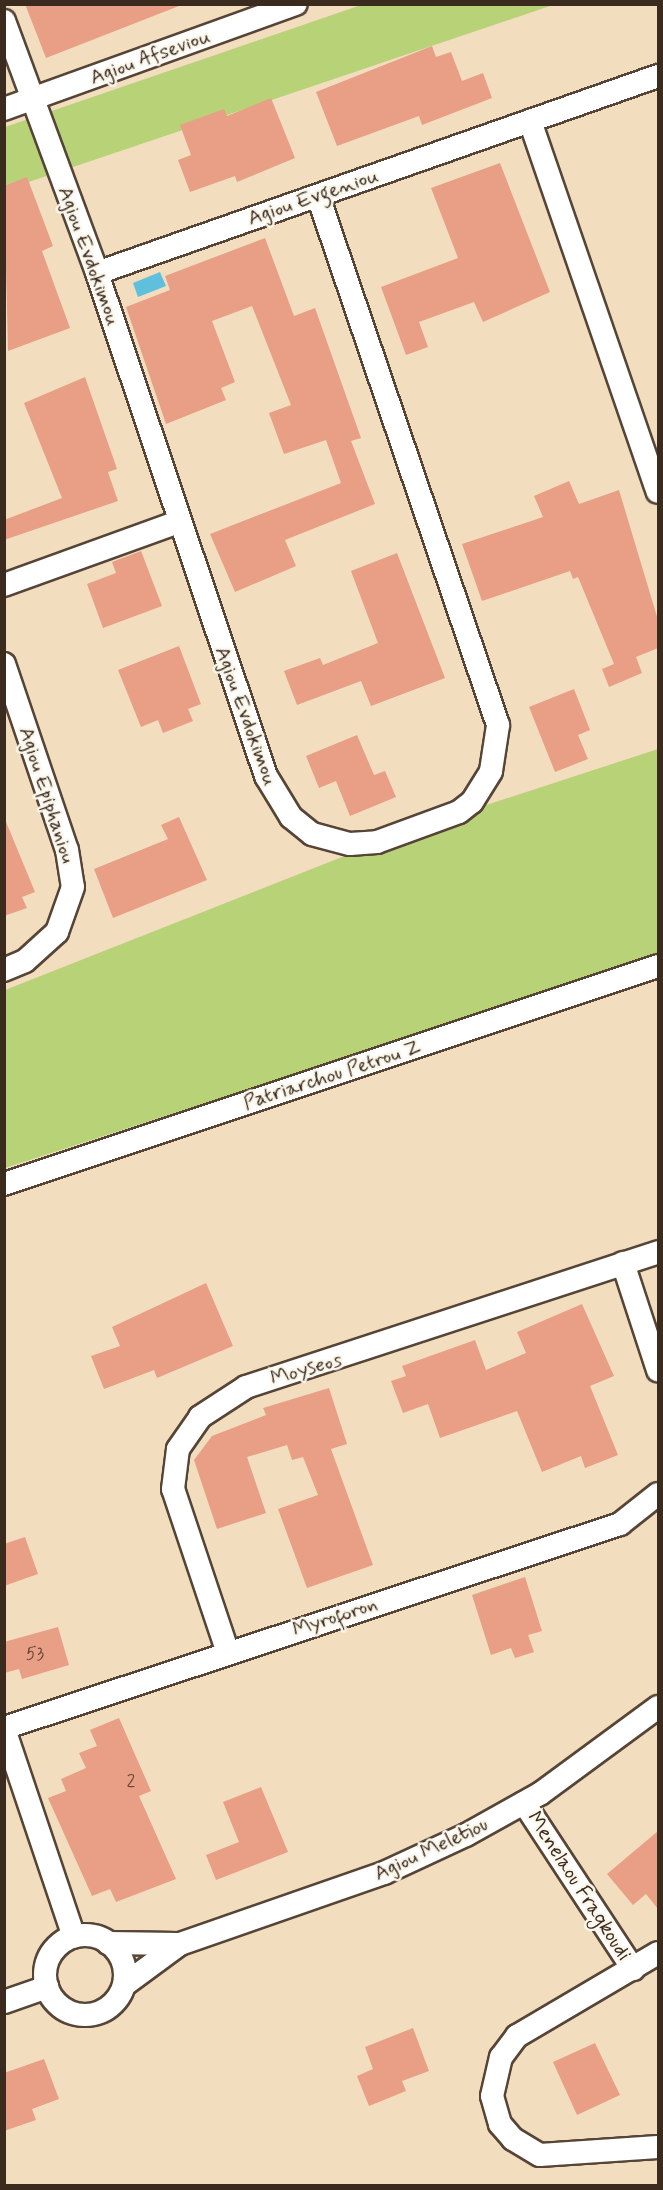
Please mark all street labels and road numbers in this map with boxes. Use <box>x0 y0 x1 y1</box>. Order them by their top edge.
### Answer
street label: Agiou Afseviou <box>88 24 212 90</box>
street label: Agiou Evgeniou <box>248 164 378 230</box>
street label: Agiou Evdokimou <box>53 186 125 326</box>
street label: Agiou Evdokimou <box>210 646 282 786</box>
street label: Agiou Epiphaniou <box>13 723 81 867</box>
street label: Patriarchou Petrou Z <box>240 1034 424 1116</box>
street label: Moyseos <box>267 1347 345 1391</box>
street label: Myroforon <box>289 1591 381 1643</box>
street label: Menelaou Fragkoudi <box>521 1805 637 1967</box>
street label: Agiou Meletiou <box>369 1811 493 1887</box>

